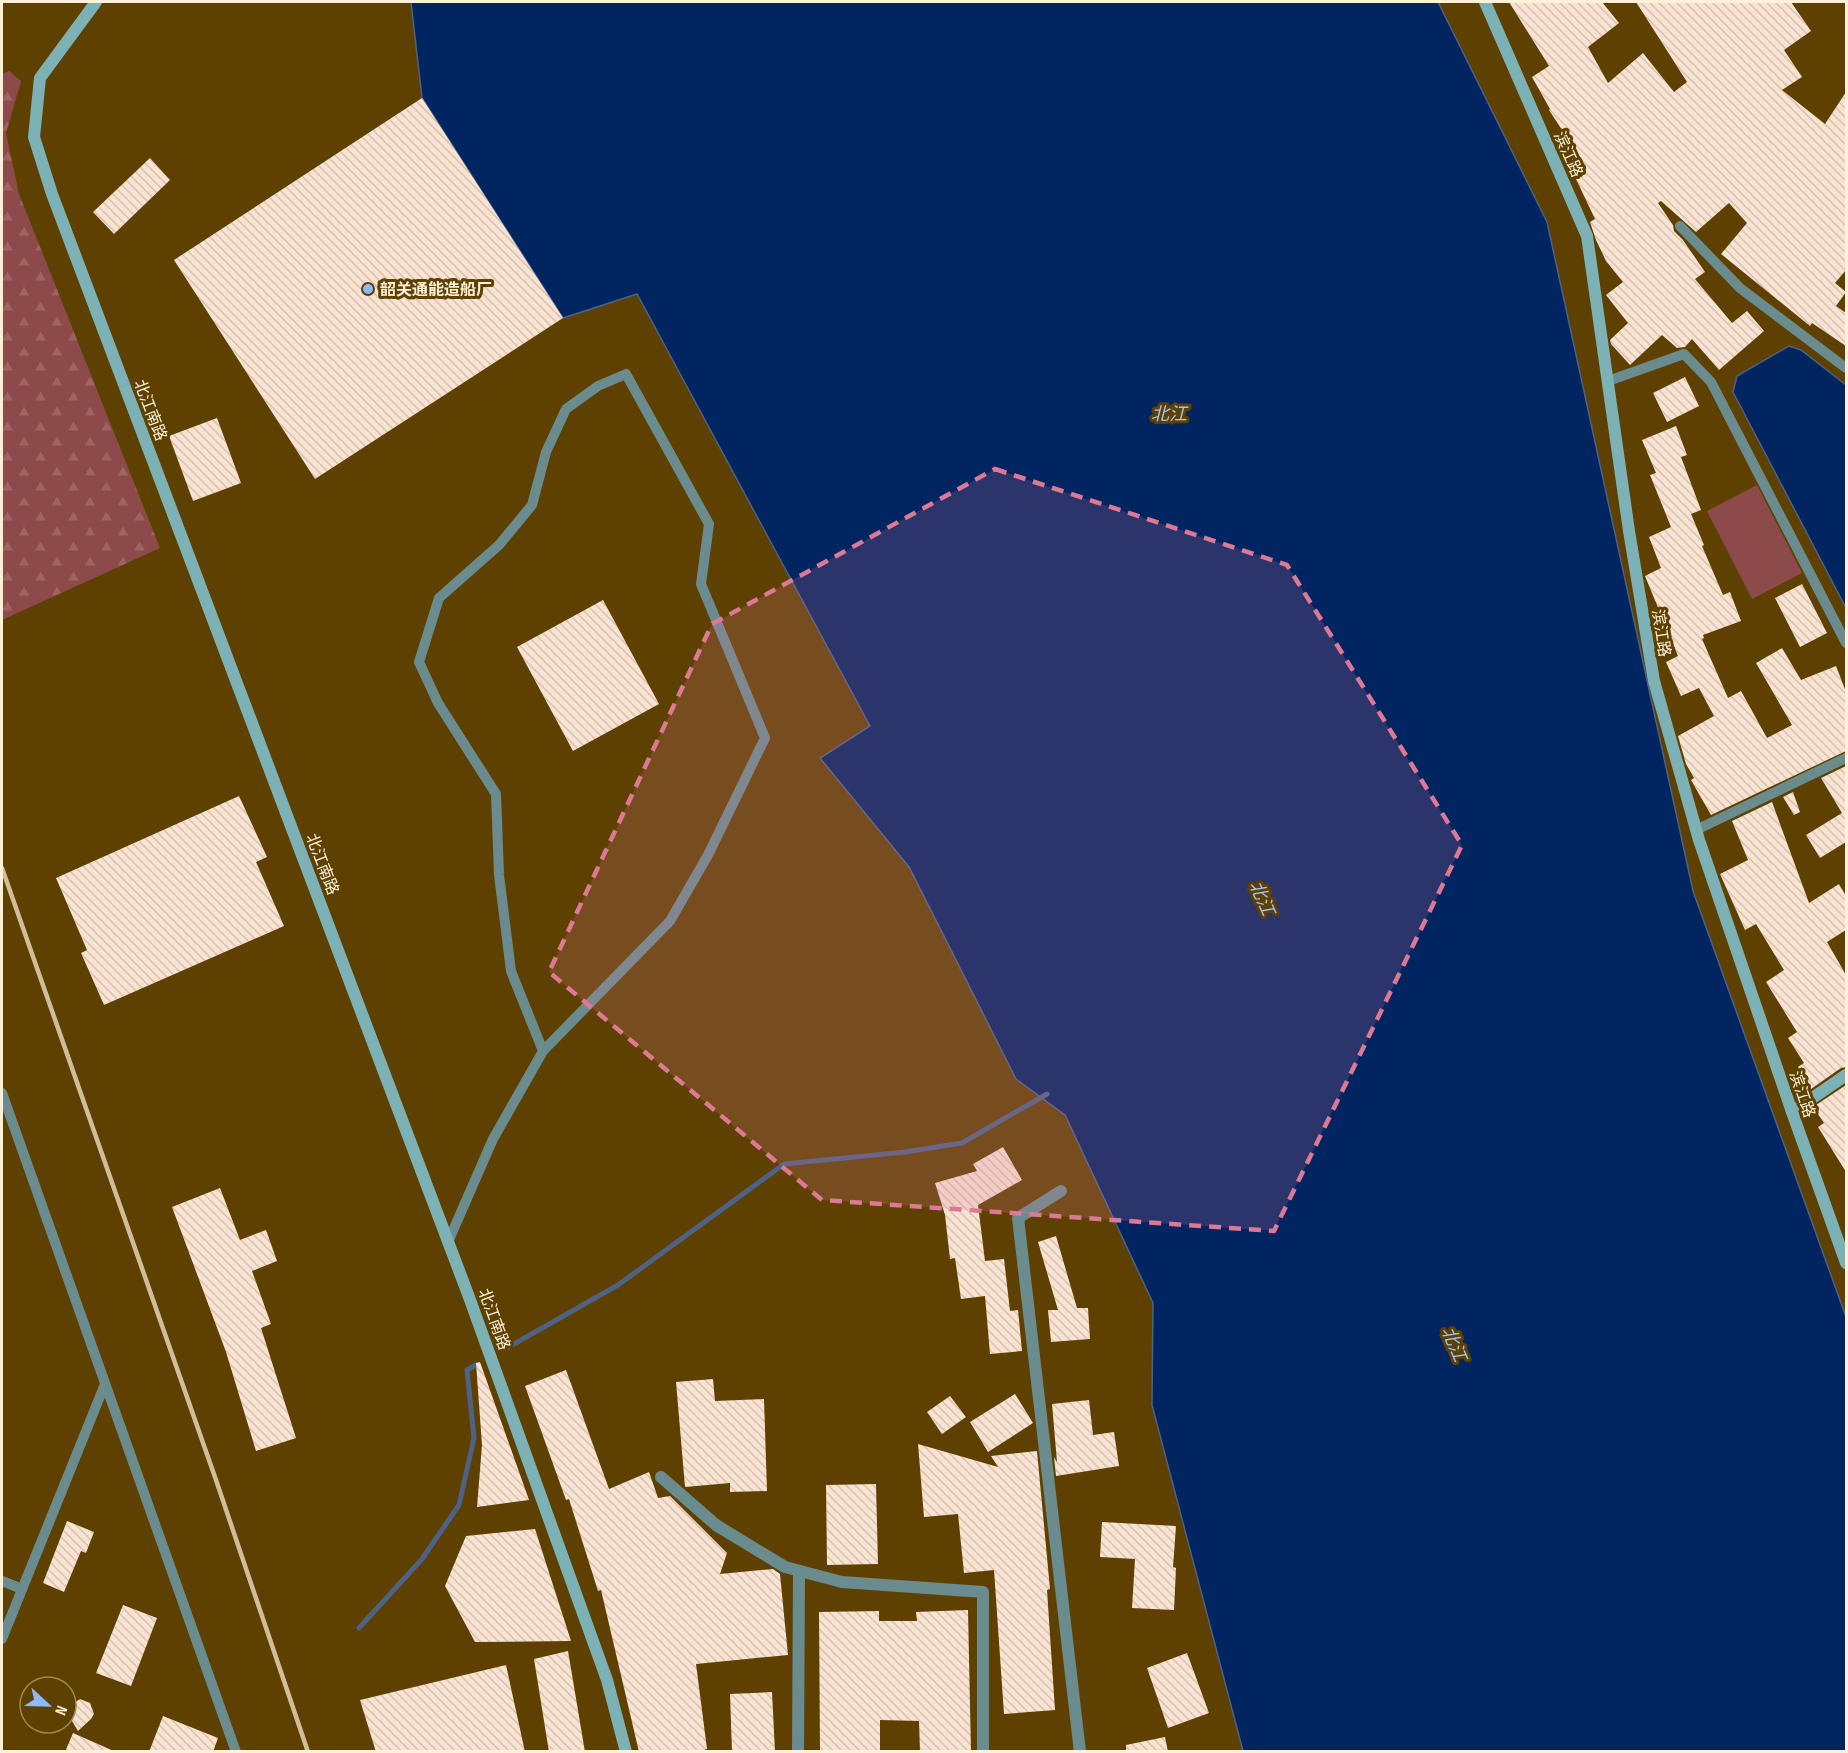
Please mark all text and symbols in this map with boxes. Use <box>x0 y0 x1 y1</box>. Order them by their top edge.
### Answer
street label: 滨江路 <box>1549 129 1586 180</box>
place label: 韶关通能造船厂 <box>380 280 492 300</box>
marker: 韶关通能造船厂 <box>361 282 375 296</box>
street label: 北江南路 <box>129 377 170 444</box>
water label: 北江 <box>1151 404 1189 425</box>
street label: 滨江路 <box>1647 608 1674 658</box>
street label: 北江南路 <box>301 831 342 898</box>
water label: 北江 <box>1245 877 1279 921</box>
street label: 滨江路 <box>1785 1069 1818 1120</box>
street label: 北江南路 <box>474 1286 513 1353</box>
water label: 北江 <box>1437 1324 1471 1367</box>
north arrow <box>18 1675 78 1735</box>
text: N <box>50 1703 71 1718</box>

